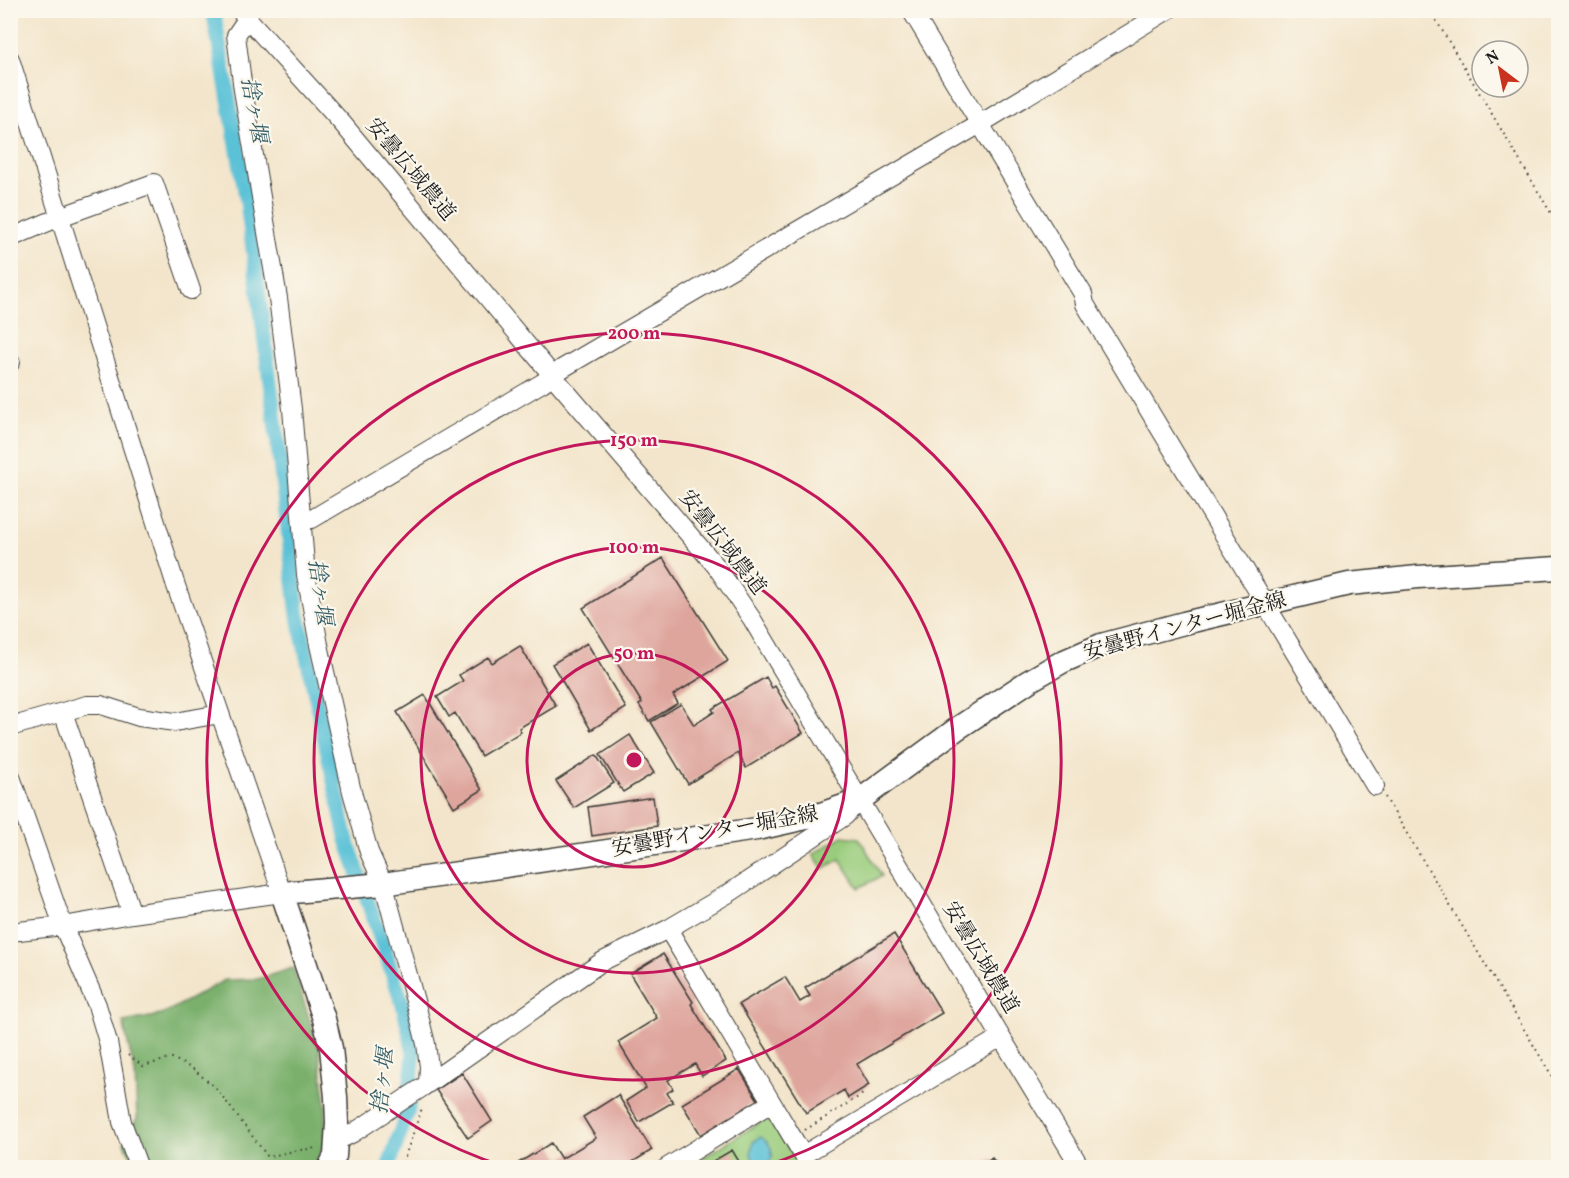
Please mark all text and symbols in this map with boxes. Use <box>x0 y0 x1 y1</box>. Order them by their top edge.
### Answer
north arrow <box>1470 39 1530 99</box>
text: N <box>1482 45 1504 70</box>
water label: 捨ヶ堰 <box>232 75 275 149</box>
street label: 安曇広域農道 <box>358 112 462 228</box>
text: 200 m <box>608 322 660 347</box>
text: 150 m <box>610 429 658 454</box>
street label: 安曇広域農道 <box>672 484 772 602</box>
text: 100 m <box>609 536 659 561</box>
water label: 捨ヶ堰 <box>299 557 339 631</box>
street label: 安曇野インター堀金線 <box>1080 586 1290 668</box>
text: 50 m <box>614 642 654 667</box>
centre of rings <box>624 750 644 770</box>
street label: 安曇野インター堀金線 <box>609 800 821 864</box>
street label: 安曇広域農道 <box>935 897 1025 1019</box>
water label: 捨ヶ堰 <box>365 1043 403 1115</box>

